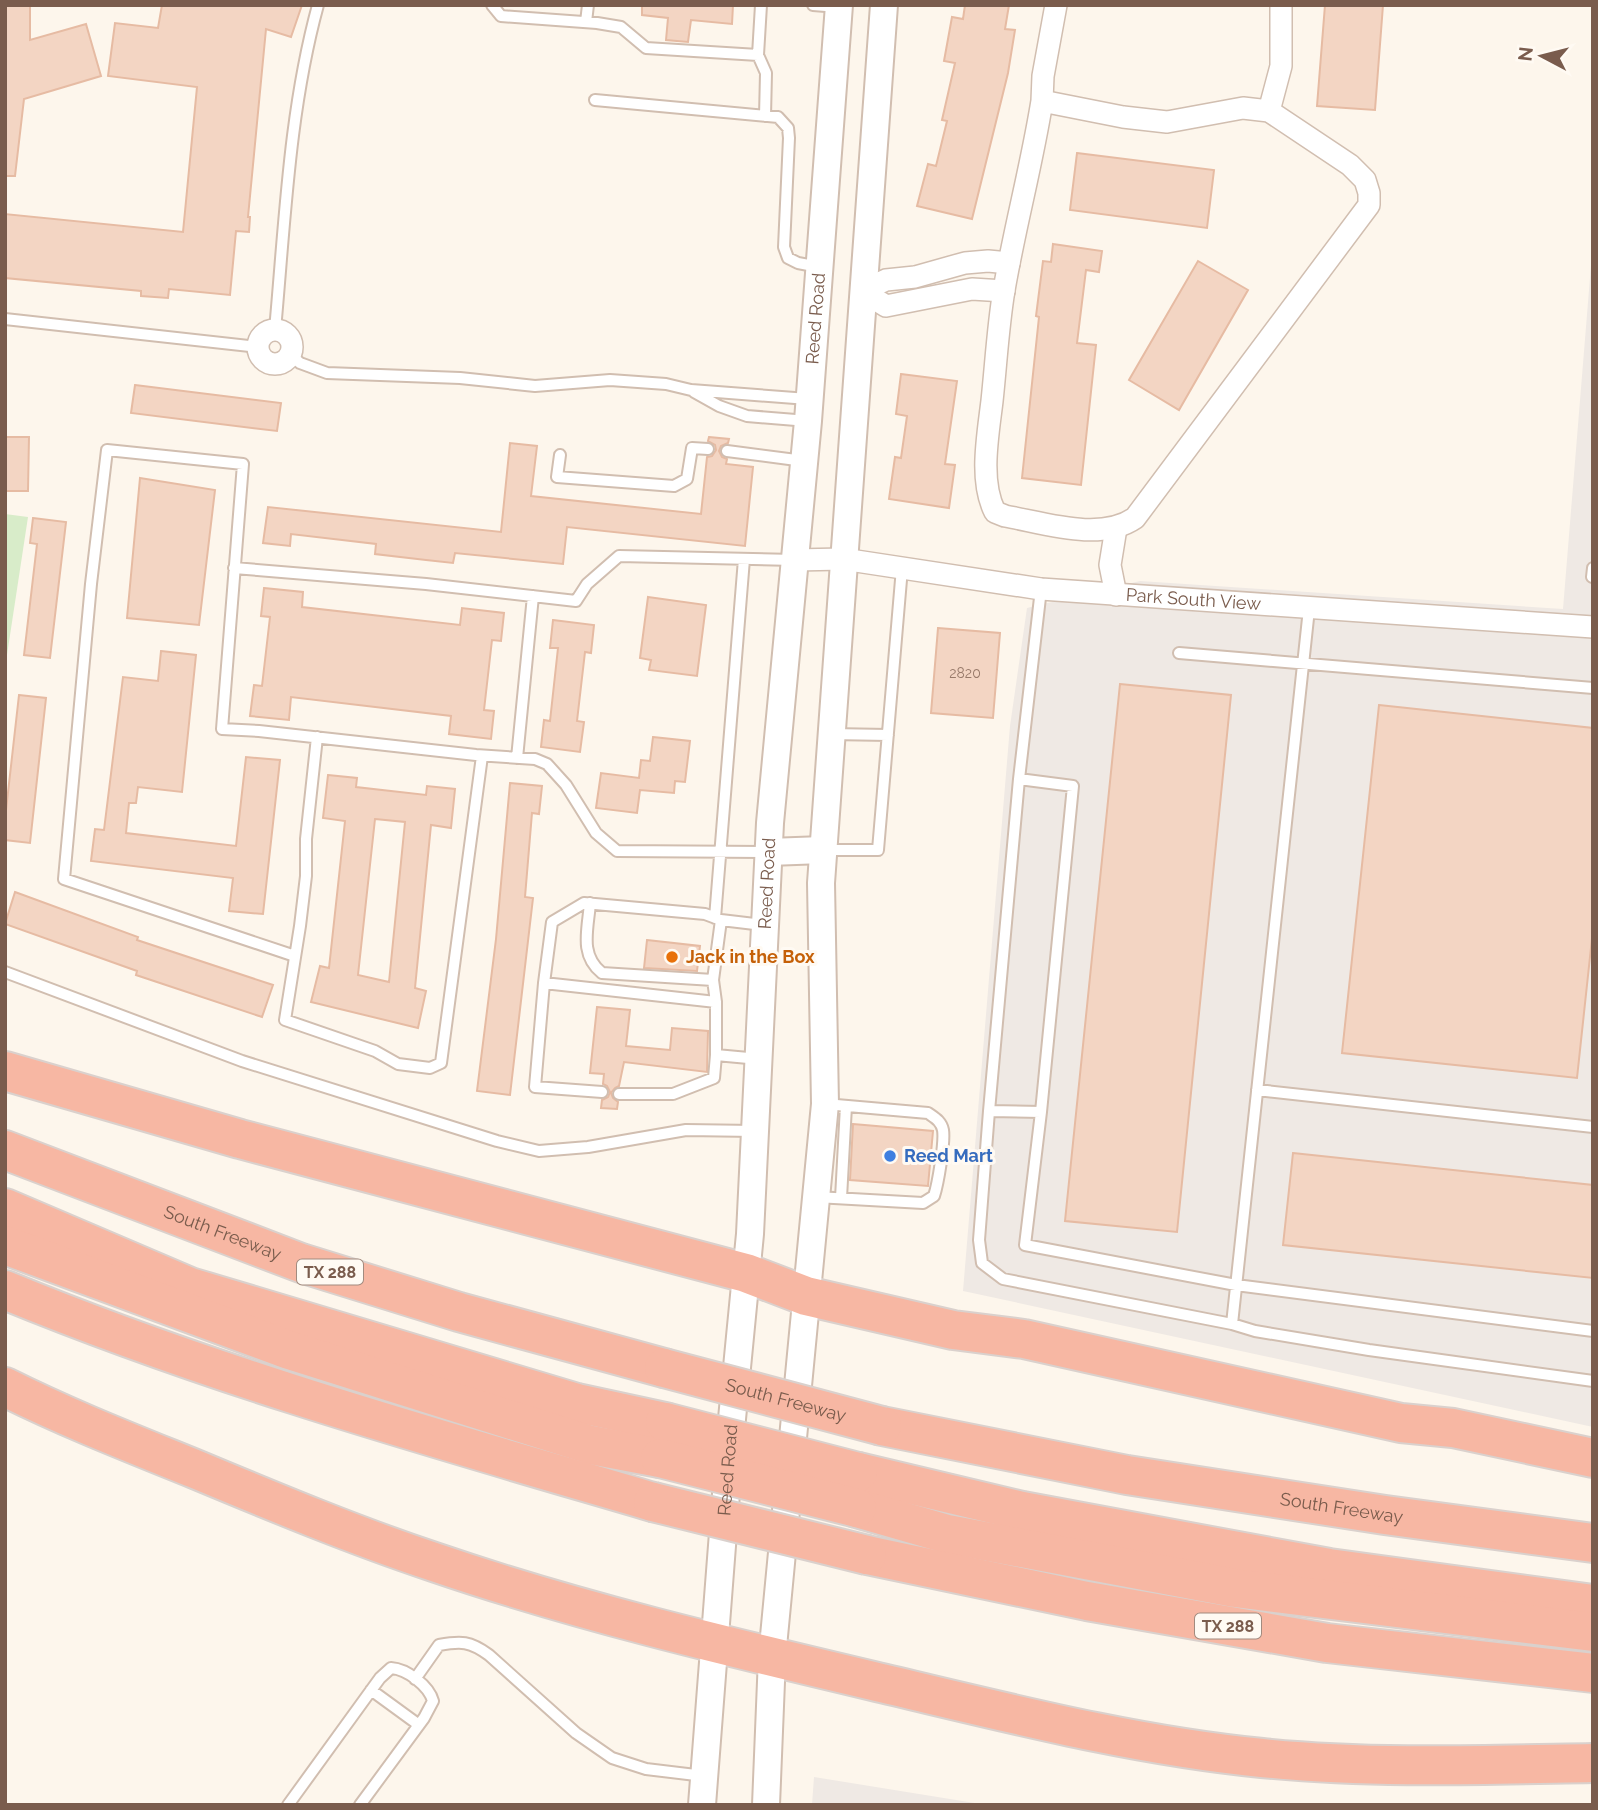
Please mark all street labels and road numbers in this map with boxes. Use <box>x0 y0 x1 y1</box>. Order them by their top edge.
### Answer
street label: Reed Road <box>801 272 829 365</box>
street label: Park South View <box>1125 584 1262 614</box>
street label: Reed Road <box>754 837 779 930</box>
street label: South Freeway <box>161 1201 285 1265</box>
road number: TX 288 <box>297 1260 363 1284</box>
street label: South Freeway <box>723 1374 849 1426</box>
street label: Reed Road <box>713 1423 741 1516</box>
street label: South Freeway <box>1279 1488 1405 1527</box>
road number: TX 288 <box>1195 1614 1261 1638</box>

